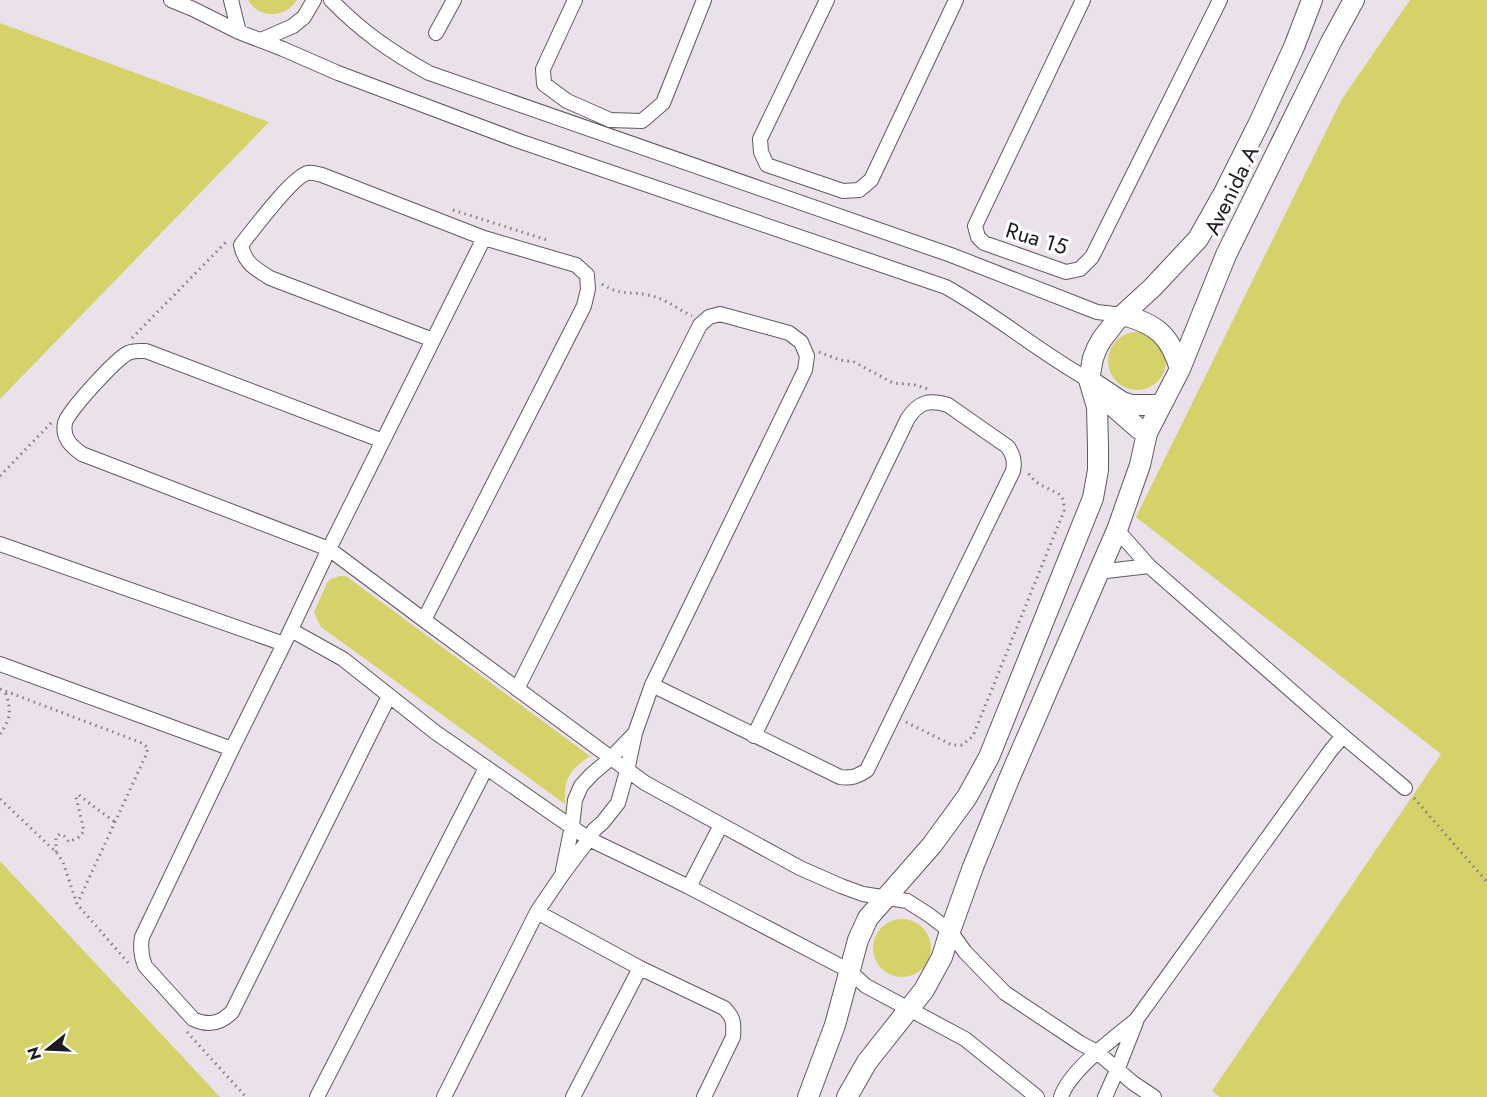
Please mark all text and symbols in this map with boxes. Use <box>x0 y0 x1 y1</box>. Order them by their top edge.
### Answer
street label: Avenida A <box>1196 140 1267 240</box>
street label: Rua 15 <box>1002 213 1072 263</box>
north arrow <box>18 1019 78 1079</box>
text: N <box>21 1044 47 1063</box>

